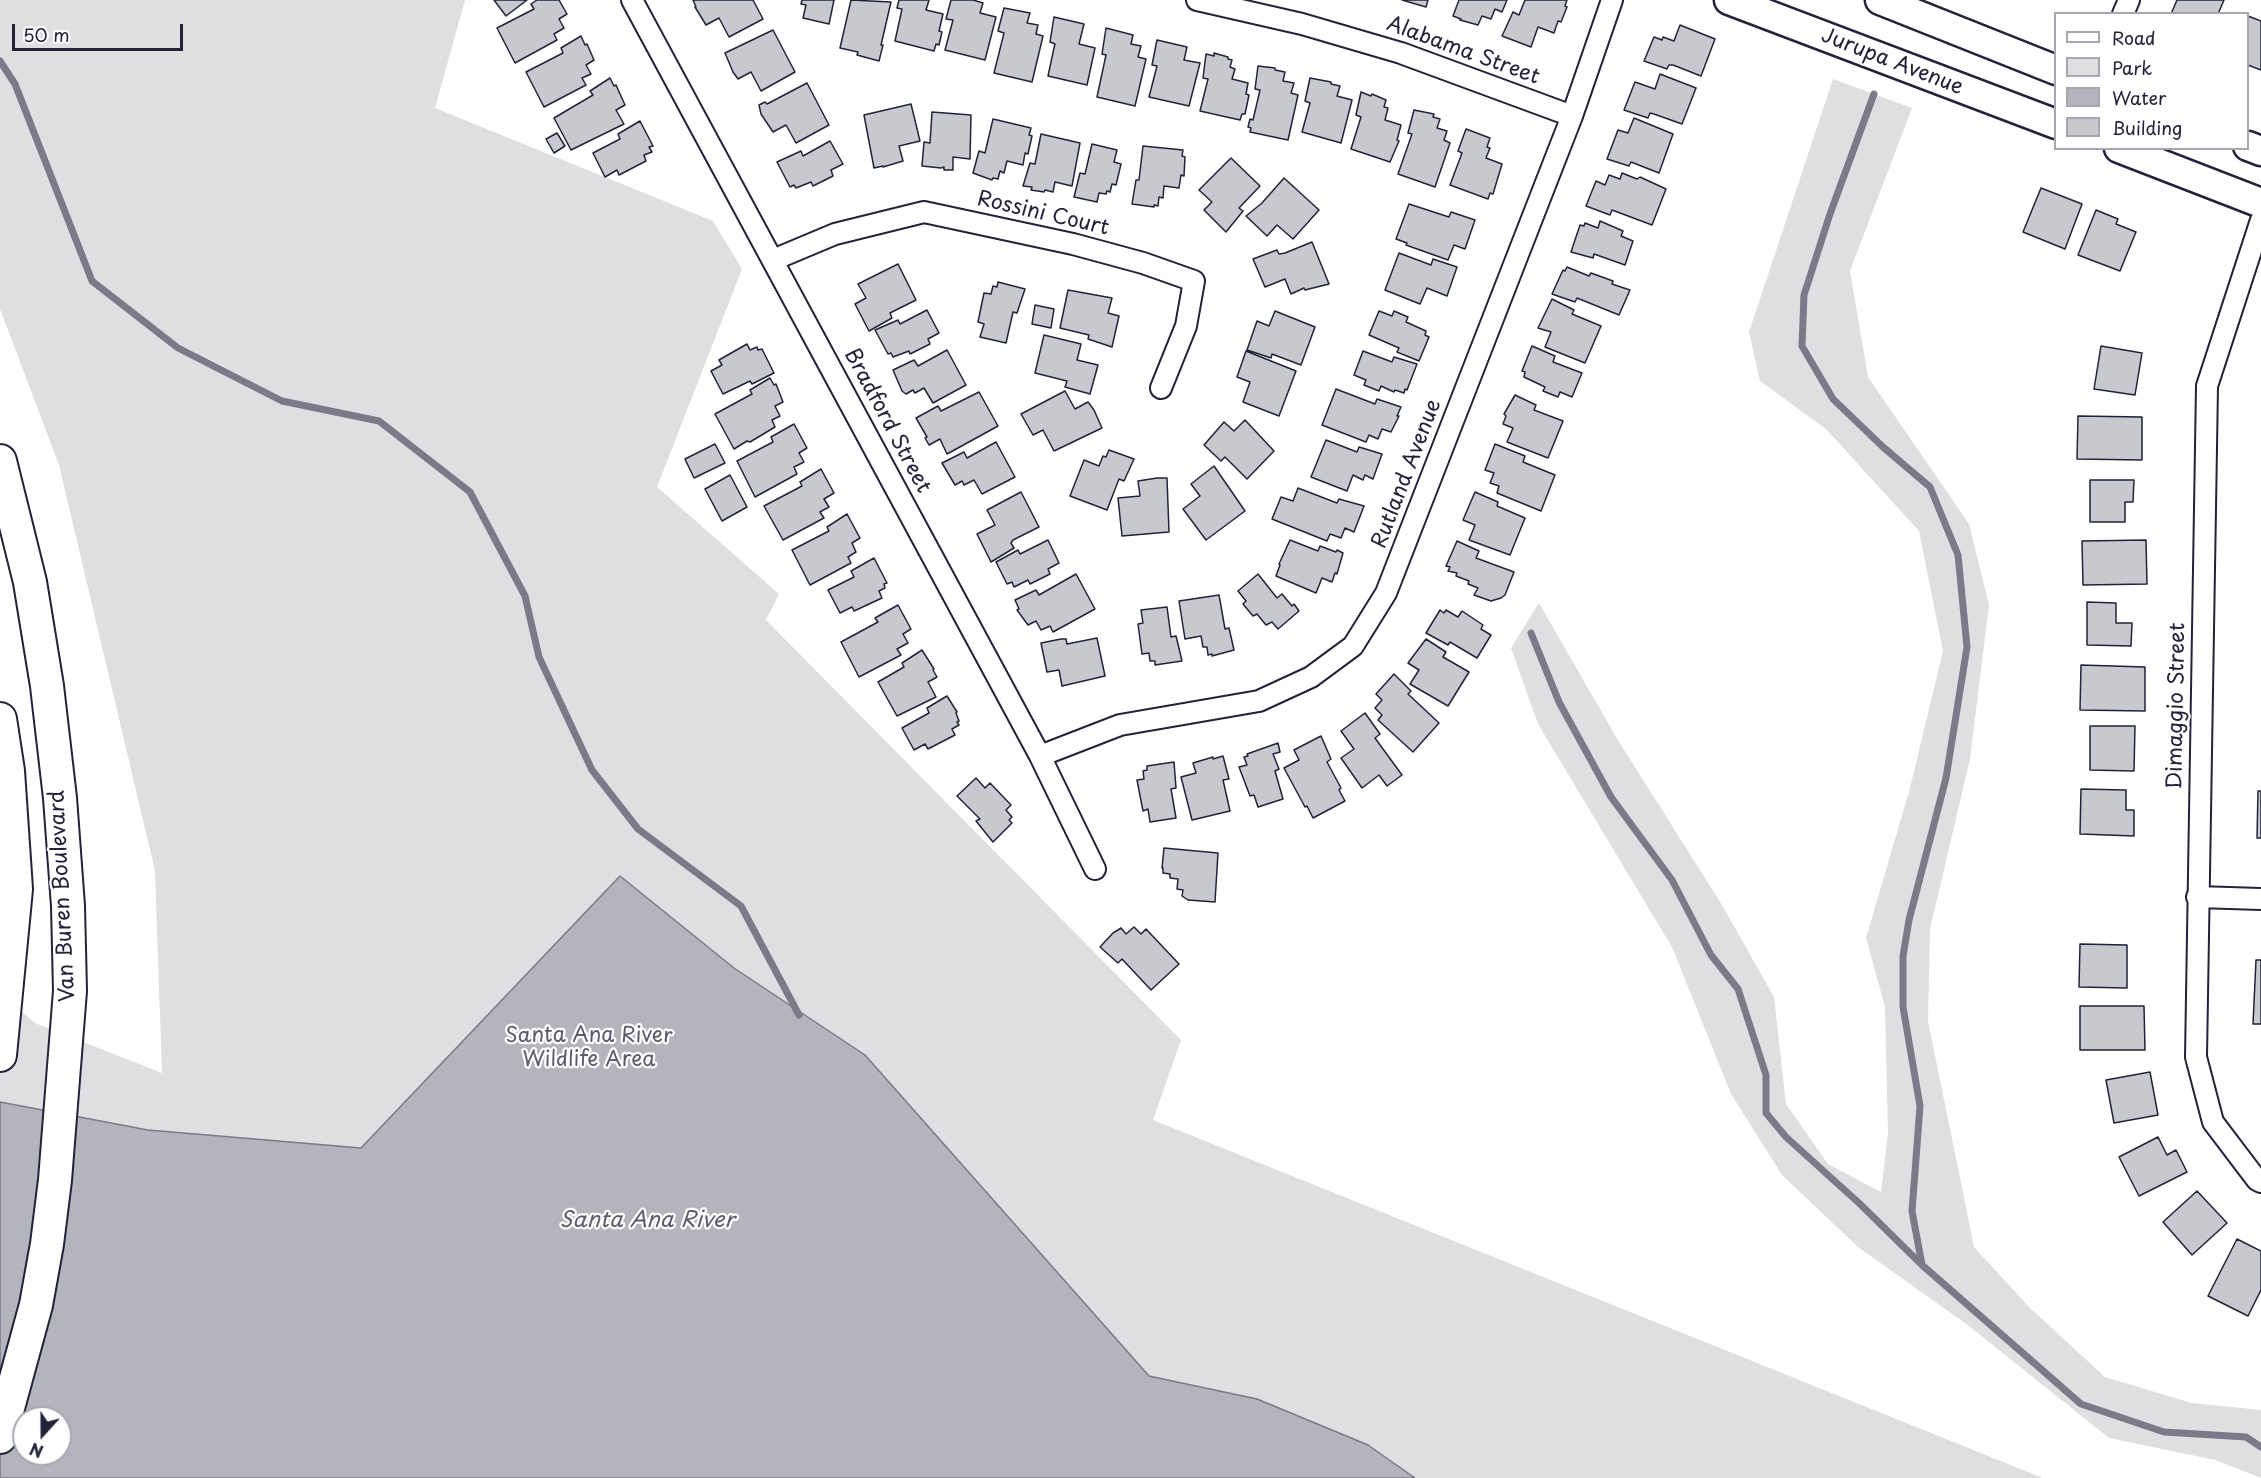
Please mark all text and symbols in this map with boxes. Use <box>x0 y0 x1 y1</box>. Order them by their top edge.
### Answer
scale bar <box>15 12 186 50</box>
street label: Alabama Street <box>1383 12 1543 90</box>
legend <box>2054 12 2249 150</box>
text: 50 m <box>23 21 70 48</box>
street label: Jurupa Avenue <box>1818 23 1966 101</box>
text: Road <box>2112 24 2156 51</box>
text: Park <box>2112 54 2152 81</box>
text: Water <box>2112 84 2166 111</box>
text: Building <box>2112 114 2182 141</box>
street label: Rossini Court <box>975 187 1111 241</box>
street label: Bradford Street <box>838 344 936 498</box>
street label: Rutland Avenue <box>1367 396 1447 552</box>
street label: Dimaggio Street <box>2163 622 2191 790</box>
street label: Van Buren Boulevard <box>45 790 81 1002</box>
park label: Santa Ana River Wildlife Area <box>505 1023 673 1073</box>
water label: Santa Ana River <box>559 1208 735 1234</box>
north arrow <box>12 1406 72 1466</box>
text: N <box>26 1437 46 1464</box>

